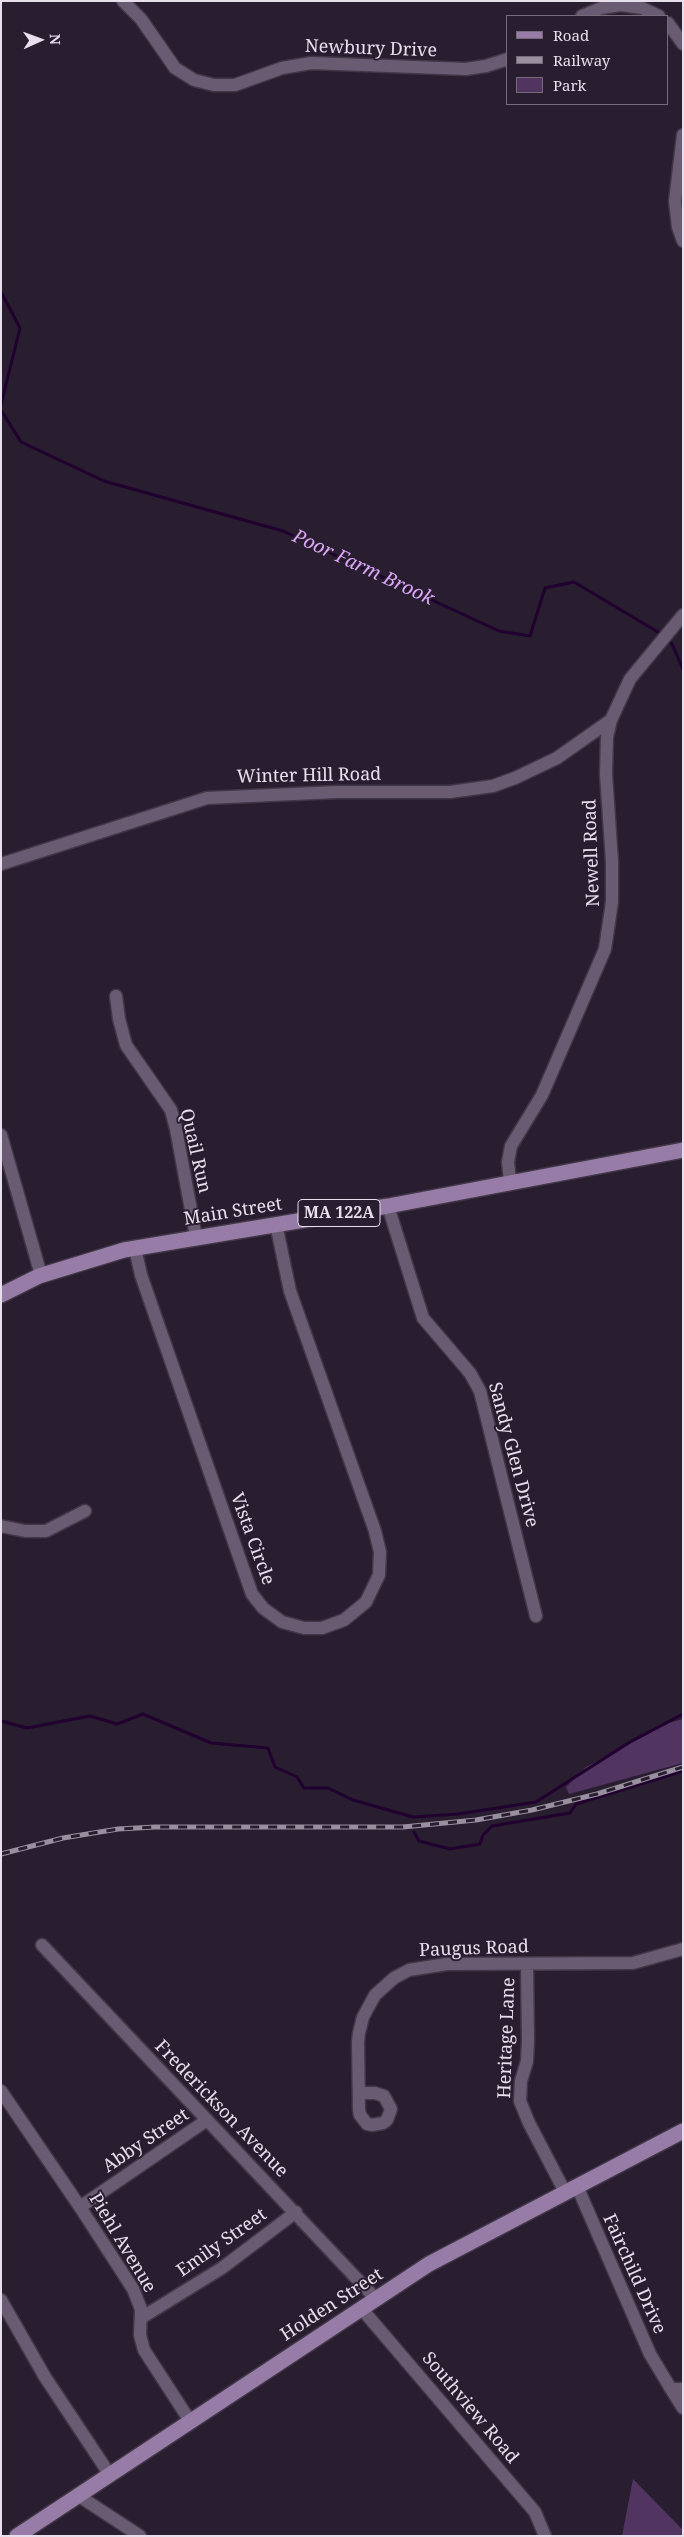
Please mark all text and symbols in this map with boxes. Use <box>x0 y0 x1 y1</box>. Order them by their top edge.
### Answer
north arrow <box>15 15 65 65</box>
legend <box>507 15 669 105</box>
text: Road <box>553 25 589 45</box>
text: N <box>46 34 65 45</box>
street label: Newbury Drive <box>305 36 437 62</box>
text: Railway <box>553 50 610 70</box>
text: Park <box>553 75 586 95</box>
water label: Poor Farm Brook <box>289 525 437 611</box>
street label: Winter Hill Road <box>237 764 381 788</box>
street label: Newell Road <box>579 799 605 907</box>
street label: Quail Run <box>175 1107 215 1195</box>
street label: Main Street <box>182 1194 284 1230</box>
road number: MA 122A <box>298 1200 380 1226</box>
street label: Sandy Glen Drive <box>483 1380 543 1530</box>
street label: Vista Circle <box>225 1490 279 1588</box>
street label: Paugus Road <box>419 1936 529 1962</box>
street label: Heritage Lane <box>494 1977 520 2099</box>
street label: Frederickson Avenue <box>150 2036 292 2182</box>
street label: Abby Street <box>99 2104 193 2178</box>
street label: Piehl Avenue <box>84 2189 160 2297</box>
street label: Emily Street <box>173 2204 271 2282</box>
street label: Fairchild Drive <box>598 2211 670 2337</box>
street label: Holden Street <box>277 2264 387 2346</box>
street label: Southview Road <box>417 2348 523 2468</box>

